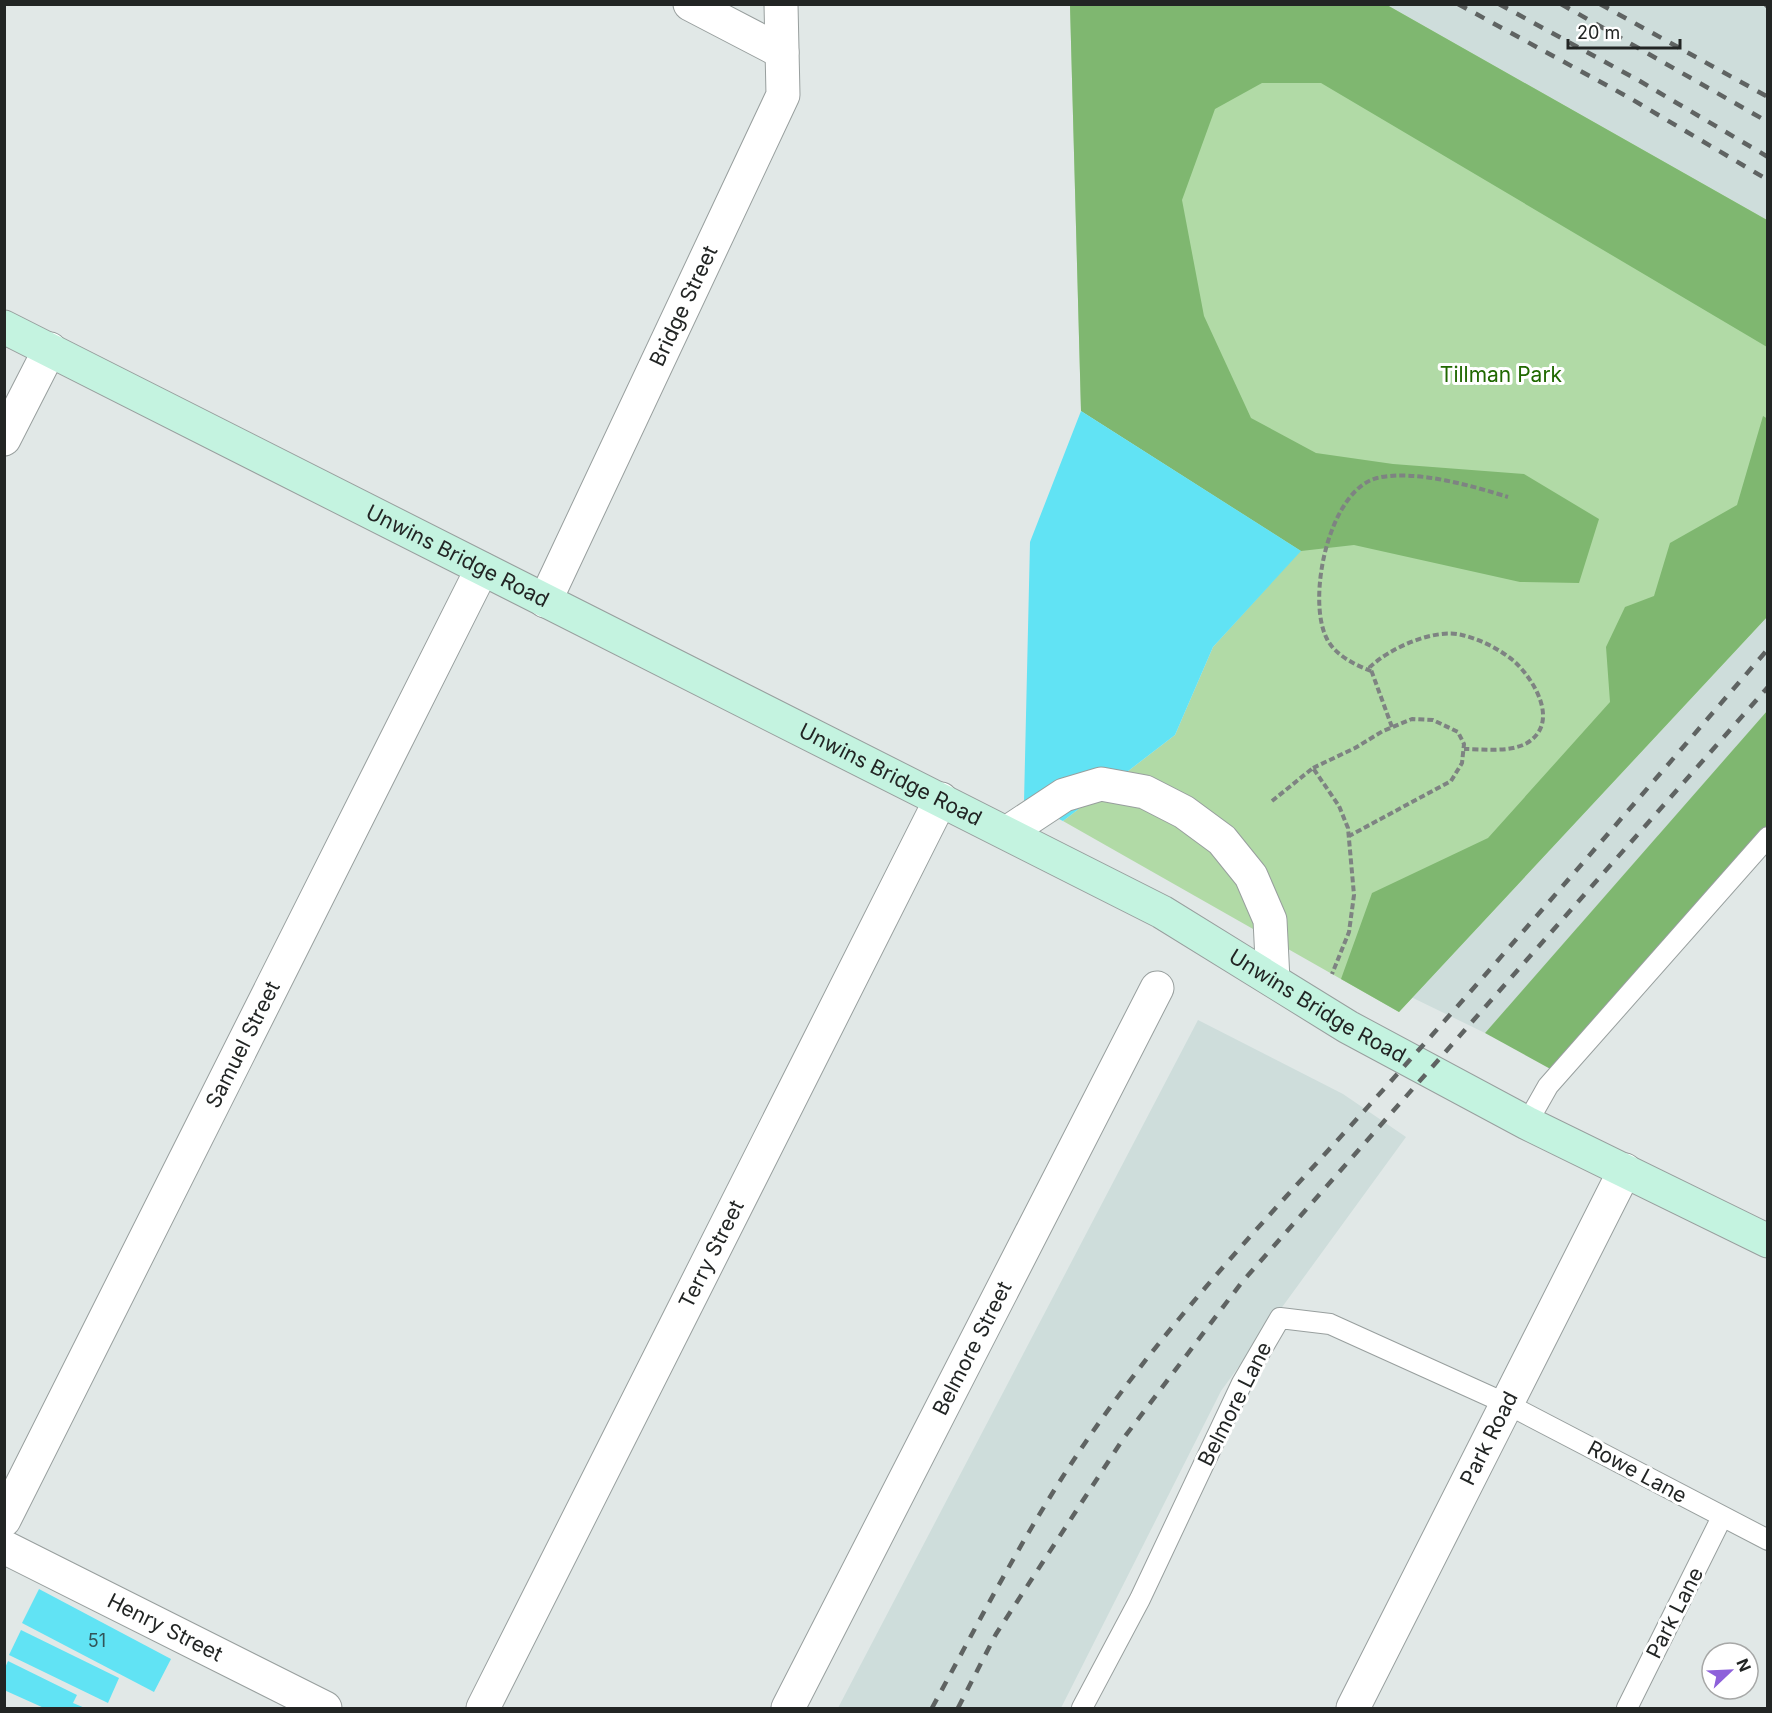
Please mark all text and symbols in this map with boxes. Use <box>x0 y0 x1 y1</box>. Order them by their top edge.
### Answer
scale bar <box>1568 12 1680 50</box>
text: 20 m <box>1577 22 1620 43</box>
street label: Bridge Street <box>644 241 722 370</box>
park label: Tillman Park <box>1440 362 1563 387</box>
street label: Unwins Bridge Road <box>362 499 553 612</box>
street label: Unwins Bridge Road <box>795 718 986 831</box>
street label: Unwins Bridge Road <box>1225 943 1410 1068</box>
street label: Samuel Street <box>200 977 285 1112</box>
street label: Terry Street <box>674 1196 749 1312</box>
street label: Belmore Street <box>927 1277 1017 1419</box>
street label: Belmore Lane <box>1193 1337 1277 1470</box>
street label: Park Road <box>1455 1387 1523 1489</box>
street label: Rowe Lane <box>1583 1435 1691 1508</box>
street label: Park Lane <box>1641 1563 1708 1663</box>
street label: Henry Street <box>103 1588 227 1667</box>
house number: 51 <box>88 1630 106 1651</box>
north arrow <box>1700 1641 1760 1701</box>
text: N <box>1732 1656 1755 1675</box>

